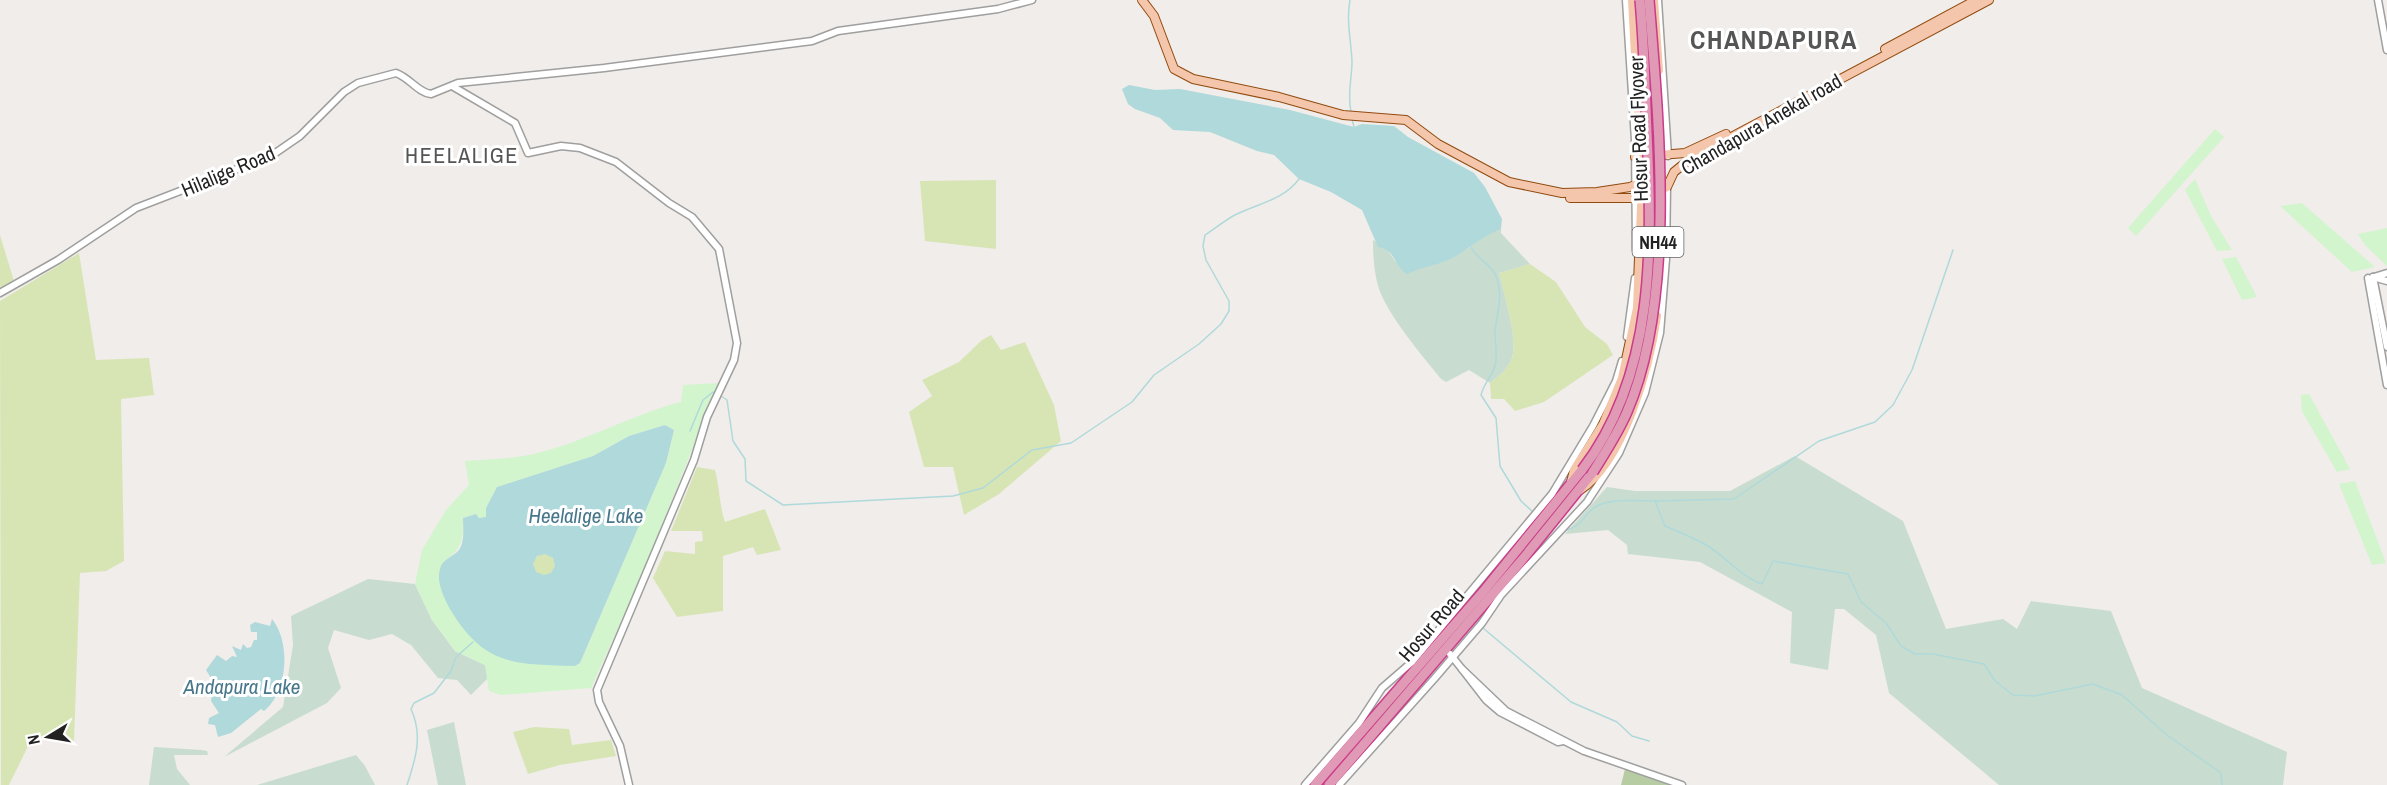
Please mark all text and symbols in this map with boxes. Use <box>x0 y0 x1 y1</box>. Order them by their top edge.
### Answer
district label: CHANDAPURA <box>1690 22 1858 57</box>
street label: Hosur Road Flyover <box>1622 55 1654 202</box>
street label: Chandapura Anekal road <box>1676 67 1846 181</box>
street label: Hilalige Road <box>177 139 279 203</box>
district label: HEELALIGE <box>405 140 519 170</box>
road number: NH44 <box>1632 227 1684 257</box>
water label: Heelalige Lake <box>529 501 643 530</box>
street label: Hosur Road <box>1392 583 1470 667</box>
water label: Andapura Lake <box>183 672 300 701</box>
north arrow <box>18 707 78 767</box>
text: N <box>22 733 45 747</box>

